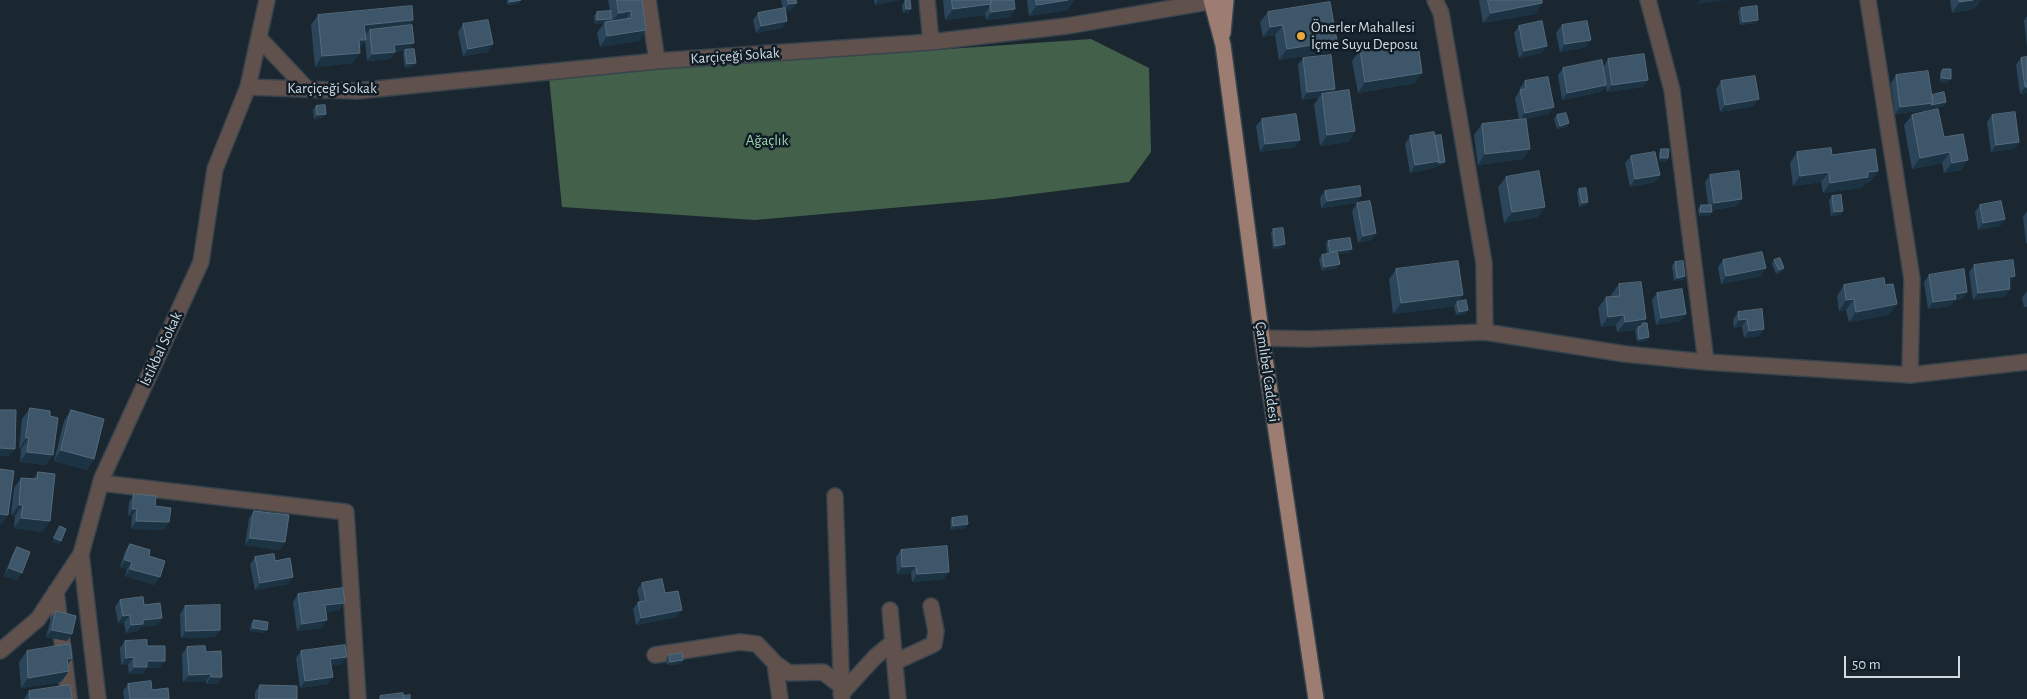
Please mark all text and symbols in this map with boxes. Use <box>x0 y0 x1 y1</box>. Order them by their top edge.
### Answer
place label: Önerler Mahallesi İçme Suyu Deposu <box>1311 18 1418 53</box>
marker: Önerler Mahallesi İçme Suyu Deposu <box>1295 30 1307 42</box>
street label: Karçiçeği Sokak <box>690 44 780 68</box>
street label: Karçiçeği Sokak <box>287 79 377 97</box>
park label: Ağaçlık <box>746 131 788 149</box>
street label: İstikbal Sokak <box>136 309 186 389</box>
street label: Çamlıbel Caddesi <box>1251 321 1283 423</box>
scale bar <box>1847 646 1963 678</box>
text: 50 m <box>1852 657 1881 672</box>

